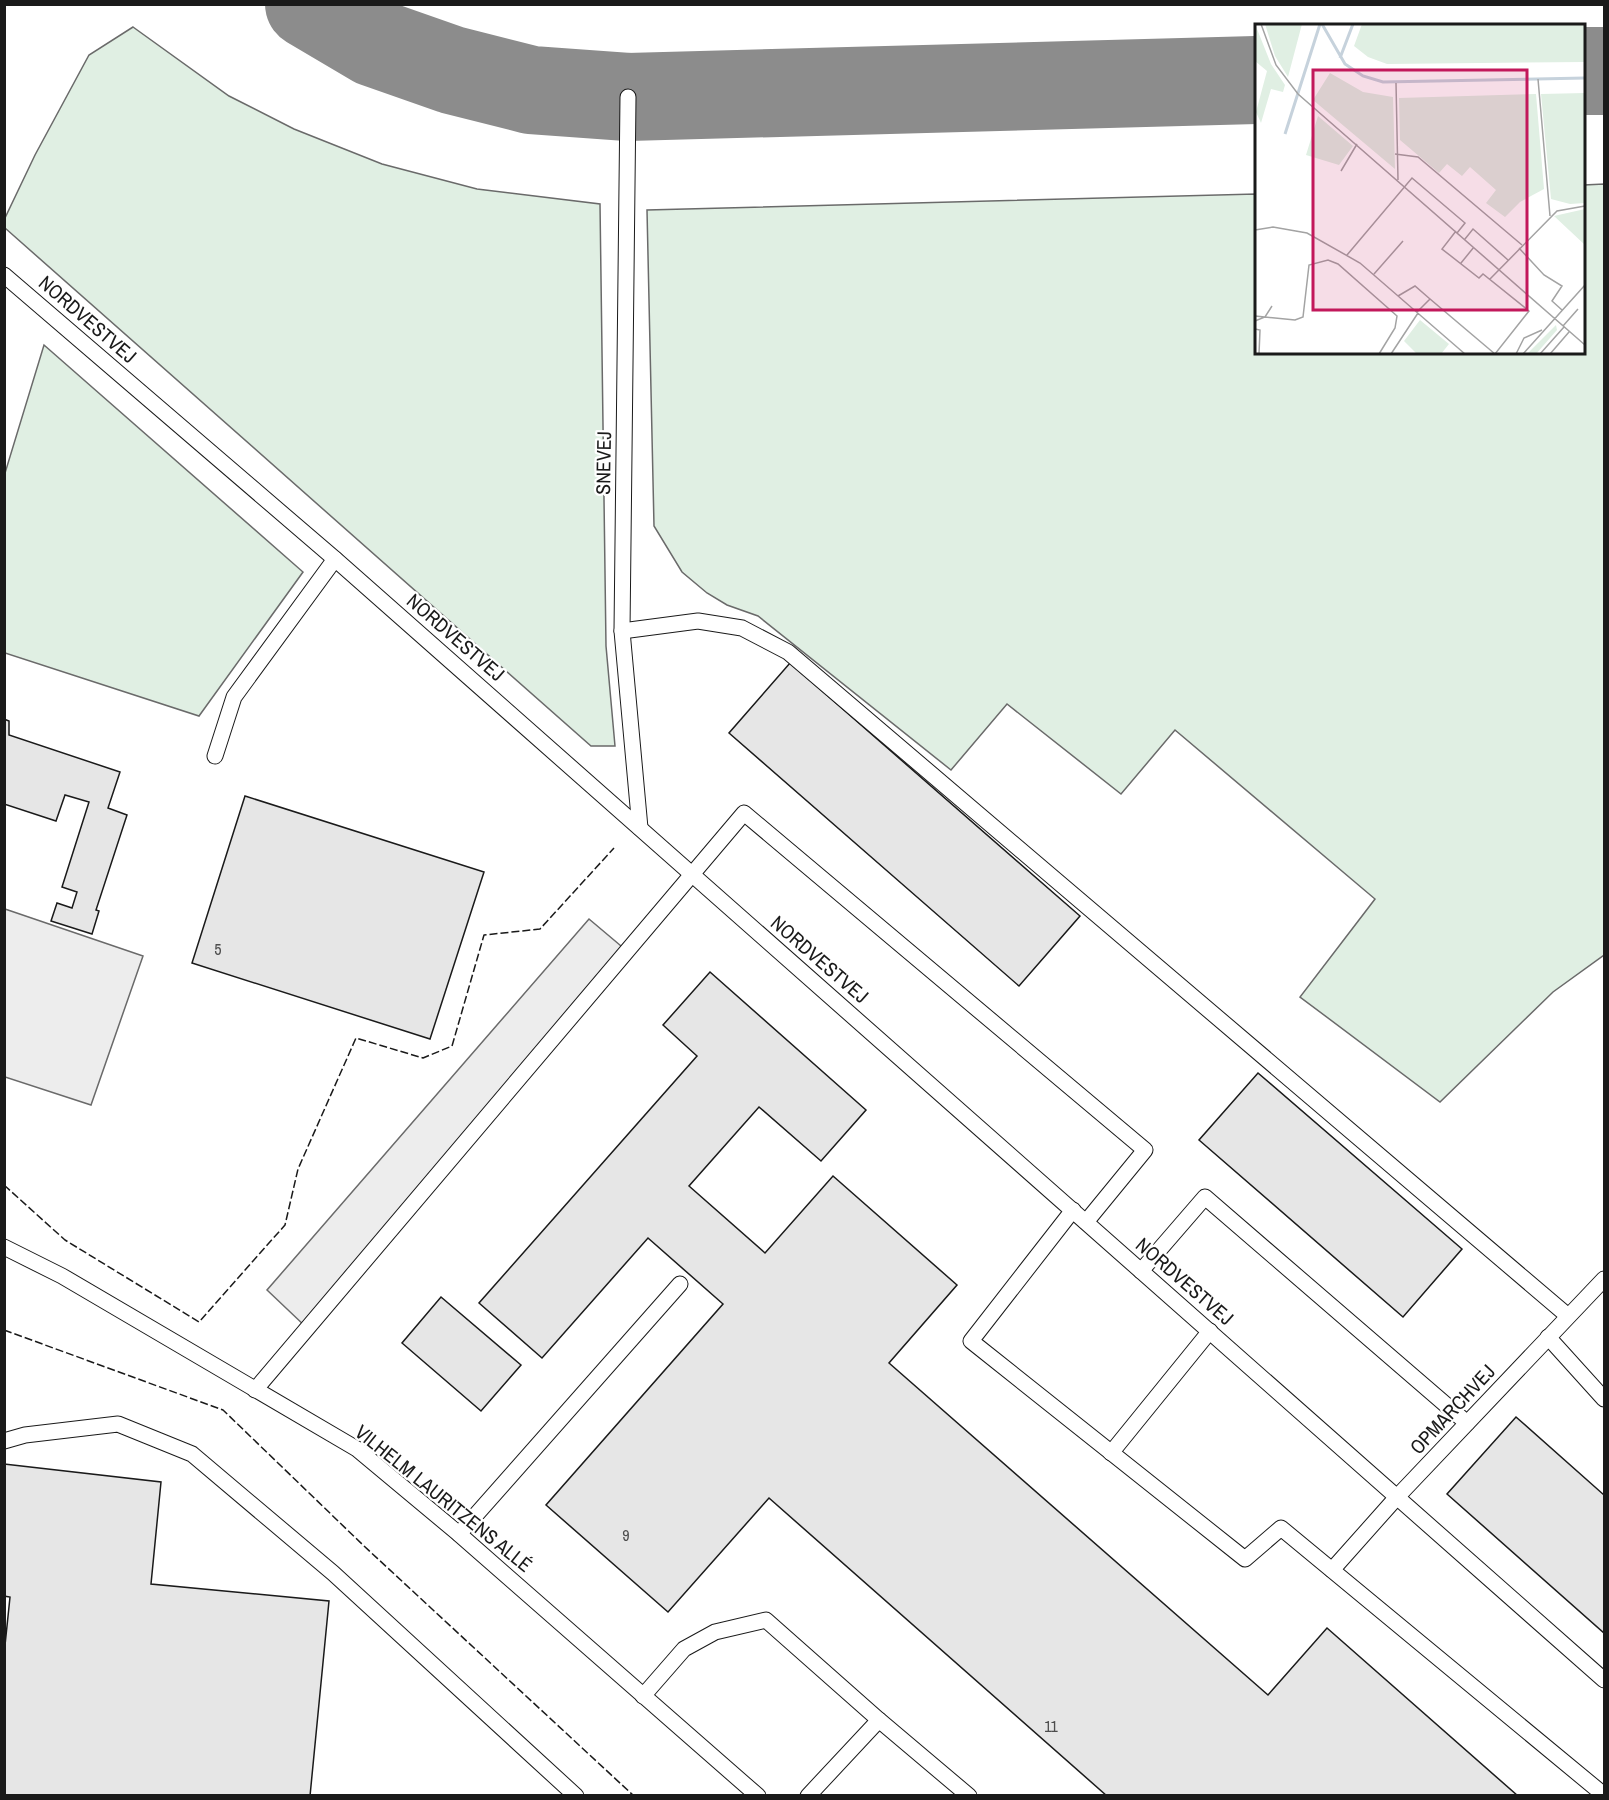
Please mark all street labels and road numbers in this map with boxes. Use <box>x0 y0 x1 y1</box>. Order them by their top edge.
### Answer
street label: NORDVESTVEJ <box>33 269 143 369</box>
street label: SNEVEJ <box>589 431 617 495</box>
street label: NORDVESTVEJ <box>401 587 511 687</box>
street label: NORDVESTVEJ <box>765 909 875 1009</box>
street label: NORDVESTVEJ <box>1130 1231 1240 1331</box>
street label: OPMARCHVEJ <box>1403 1358 1501 1460</box>
street label: VILHELM LAURITZENS ALLÉ <box>350 1418 538 1578</box>

